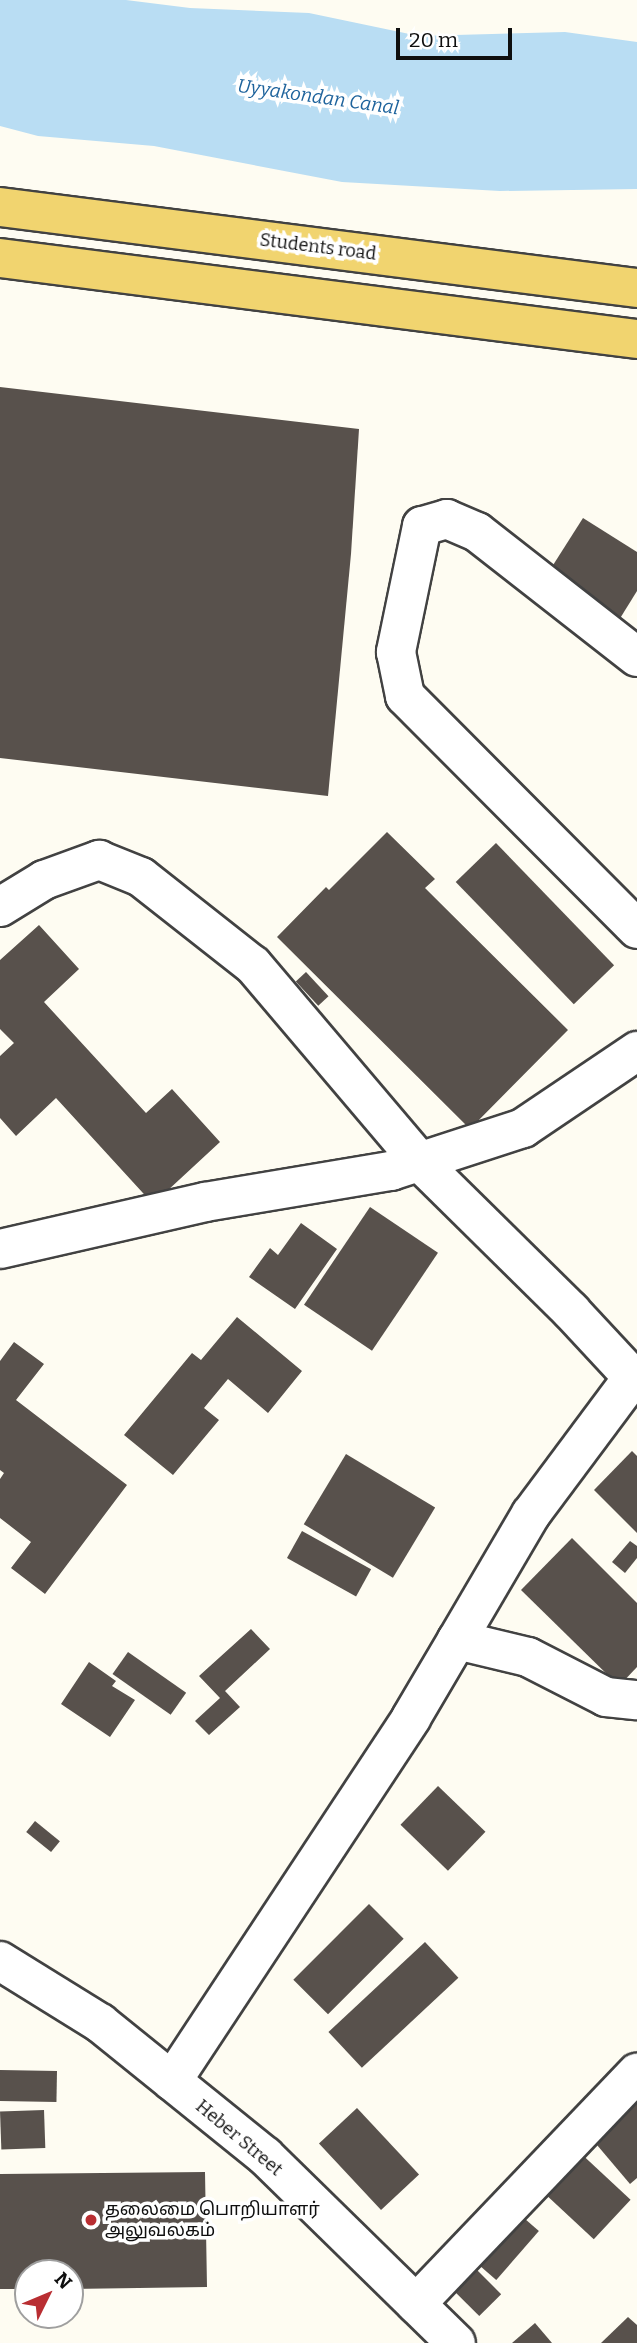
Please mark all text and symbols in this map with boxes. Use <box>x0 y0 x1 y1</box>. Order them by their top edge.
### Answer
scale bar <box>399 14 514 58</box>
text: 20 m <box>409 27 458 53</box>
water label: Uyyakondan Canal <box>236 74 400 120</box>
street label: Students road <box>259 229 377 265</box>
street label: Heber Street <box>191 2095 287 2181</box>
place label: தலைமை பொறியாளர் அலுவலகம் <box>105 2199 320 2242</box>
marker: தலைமை பொறியாளர் அலுவலகம் <box>83 2212 99 2228</box>
north arrow <box>14 2259 84 2329</box>
text: N <box>50 2267 77 2294</box>

